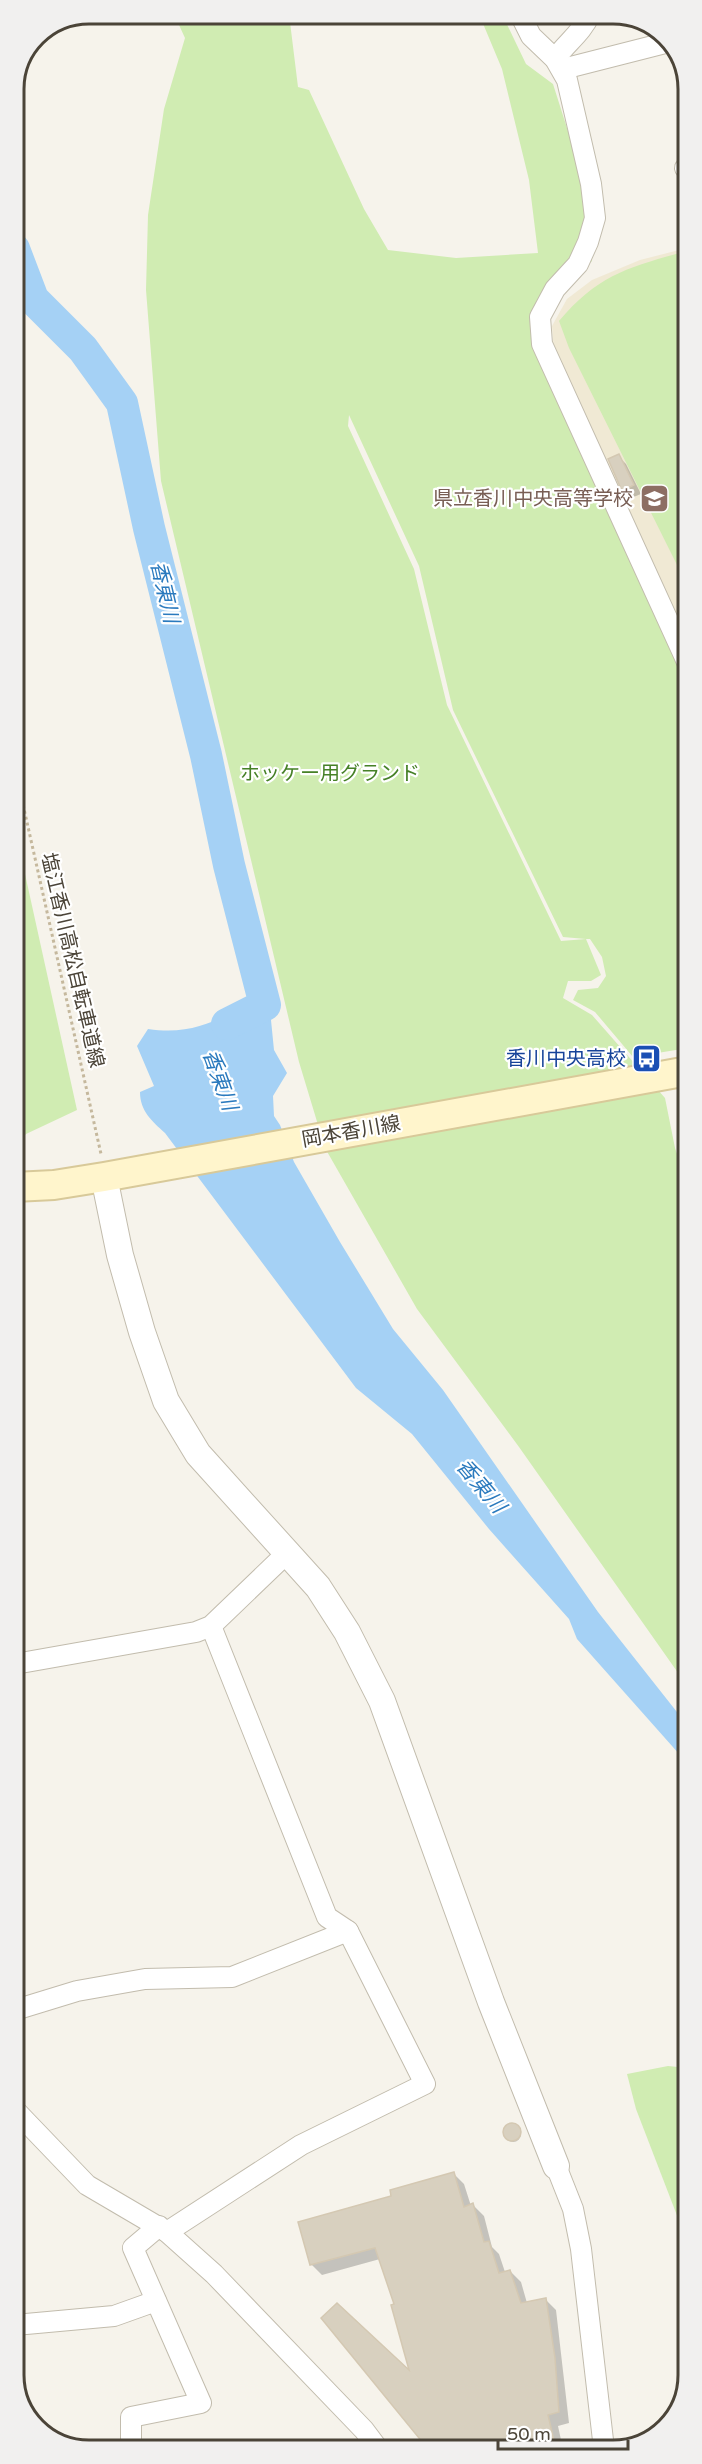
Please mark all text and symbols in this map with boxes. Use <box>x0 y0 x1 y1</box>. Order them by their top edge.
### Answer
school or university icon: 県立香川中央高等学校 <box>638 482 670 514</box>
place label: 県立香川中央高等学校 <box>433 487 633 511</box>
water label: 香東川 <box>145 559 184 628</box>
park label: ホッケー用グランド <box>240 762 420 786</box>
street label: 塩江香川高松自転車道線 <box>36 850 108 1070</box>
bus stop icon: 香川中央高校 <box>631 1042 663 1074</box>
water label: 香東川 <box>197 1046 243 1116</box>
place label: 香川中央高校 <box>506 1047 626 1071</box>
street label: 岡本香川線 <box>300 1111 402 1152</box>
water label: 香東川 <box>451 1454 512 1520</box>
scale bar <box>498 2413 628 2451</box>
text: 50 m <box>507 2423 551 2445</box>

